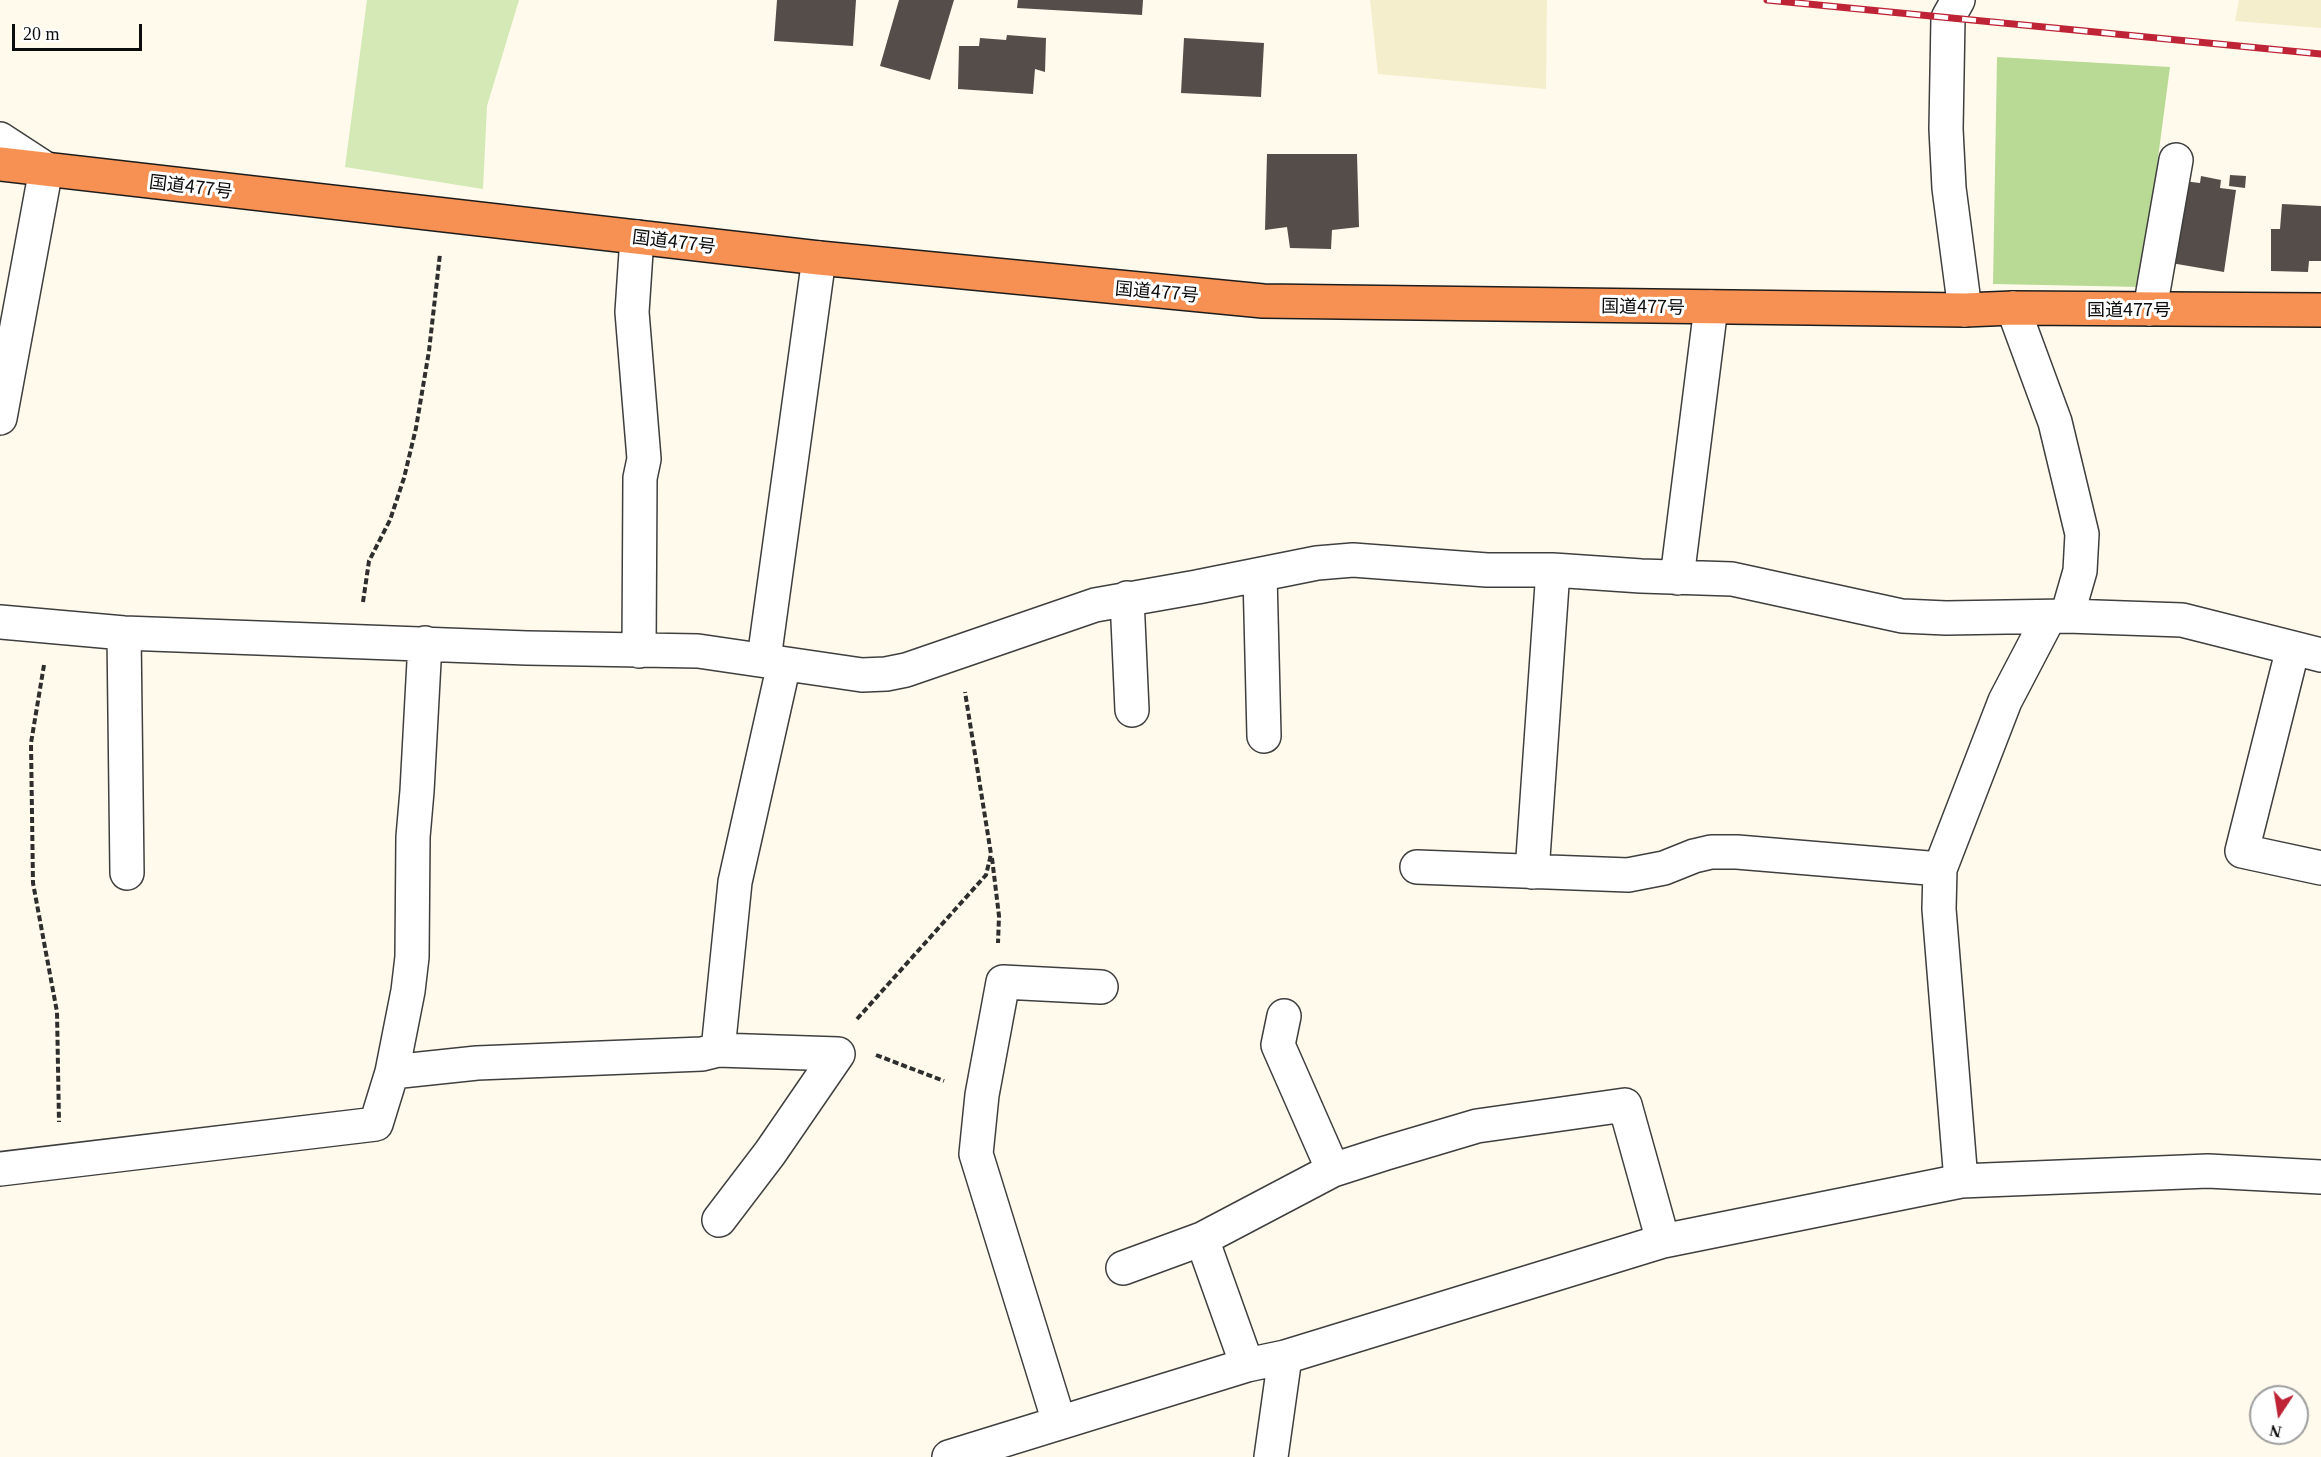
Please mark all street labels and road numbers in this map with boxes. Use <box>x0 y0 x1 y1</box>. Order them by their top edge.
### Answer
street label: 国道477号 <box>148 170 234 202</box>
street label: 国道477号 <box>631 225 717 257</box>
street label: 国道477号 <box>1114 277 1200 305</box>
street label: 国道477号 <box>1601 294 1685 318</box>
street label: 国道477号 <box>2087 298 2171 320</box>

